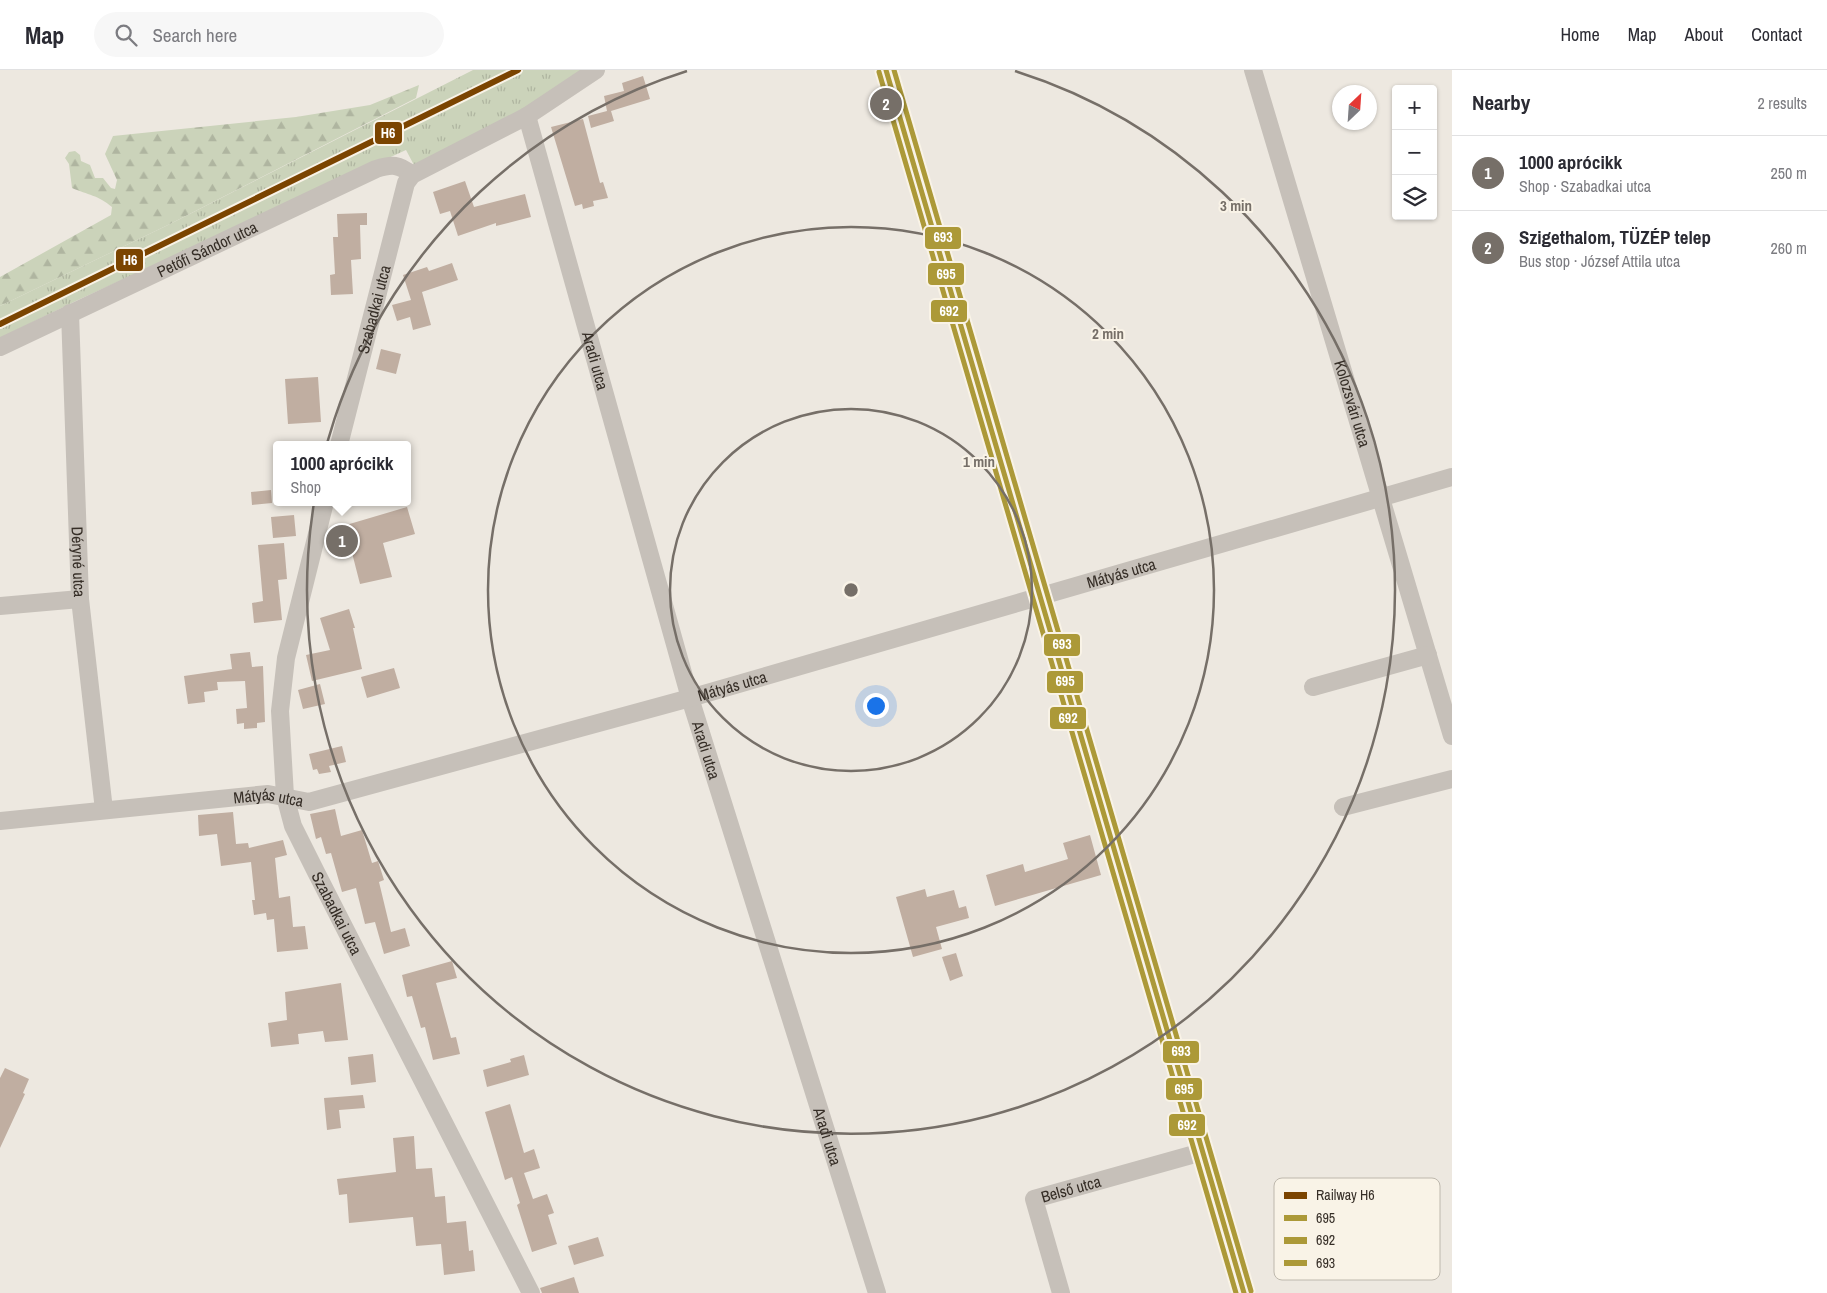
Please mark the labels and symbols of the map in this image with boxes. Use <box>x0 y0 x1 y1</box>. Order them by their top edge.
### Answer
pin: 2 <box>870 85 902 123</box>
north arrow <box>1332 85 1377 130</box>
line badge: H6 <box>374 121 403 145</box>
text: H6 <box>381 124 395 142</box>
text: 3 min <box>1220 195 1252 216</box>
street label: Petőfi Sándor utca <box>153 216 261 282</box>
line badge: 693 <box>924 226 962 250</box>
text: 693 <box>933 228 953 246</box>
line badge: H6 <box>115 248 144 272</box>
text: H6 <box>123 251 137 269</box>
street label: Szabadkai utca <box>352 262 396 356</box>
line badge: 695 <box>927 262 965 286</box>
text: 695 <box>936 265 956 283</box>
line badge: 692 <box>930 299 968 323</box>
text: 692 <box>939 302 959 320</box>
text: 2 min <box>1092 323 1124 344</box>
street label: Aradi utca <box>577 328 614 393</box>
street label: Kolozsvári utca <box>1329 357 1376 450</box>
text: 1 min <box>963 451 995 472</box>
pin: 1 <box>326 522 358 560</box>
street label: Déryné utca <box>66 526 91 598</box>
street label: Mátyás utca <box>1084 552 1159 593</box>
centre of rings <box>842 581 860 599</box>
line badge: 693 <box>1043 633 1081 657</box>
text: 693 <box>1052 635 1072 653</box>
street label: Mátyás utca <box>695 665 770 706</box>
line badge: 695 <box>1046 670 1084 694</box>
text: 695 <box>1055 672 1075 690</box>
your location <box>863 693 889 719</box>
line badge: 692 <box>1049 706 1087 730</box>
text: 692 <box>1058 709 1078 727</box>
street label: Aradi utca <box>687 717 726 783</box>
street label: Mátyás utca <box>232 783 306 812</box>
street label: Szabadkai utca <box>307 868 368 959</box>
line badge: 693 <box>1162 1040 1200 1064</box>
text: 693 <box>1171 1042 1191 1060</box>
line badge: 695 <box>1165 1077 1203 1101</box>
text: 695 <box>1174 1080 1194 1098</box>
street label: Aradi utca <box>808 1104 847 1169</box>
line badge: 692 <box>1168 1113 1206 1137</box>
text: 692 <box>1177 1116 1197 1134</box>
street label: Belső utca <box>1038 1170 1104 1208</box>
legend <box>1274 1178 1440 1280</box>
text: Railway H6 <box>1316 1186 1375 1204</box>
text: 695 <box>1316 1209 1335 1227</box>
text: 692 <box>1316 1231 1335 1249</box>
text: 693 <box>1316 1254 1335 1272</box>

